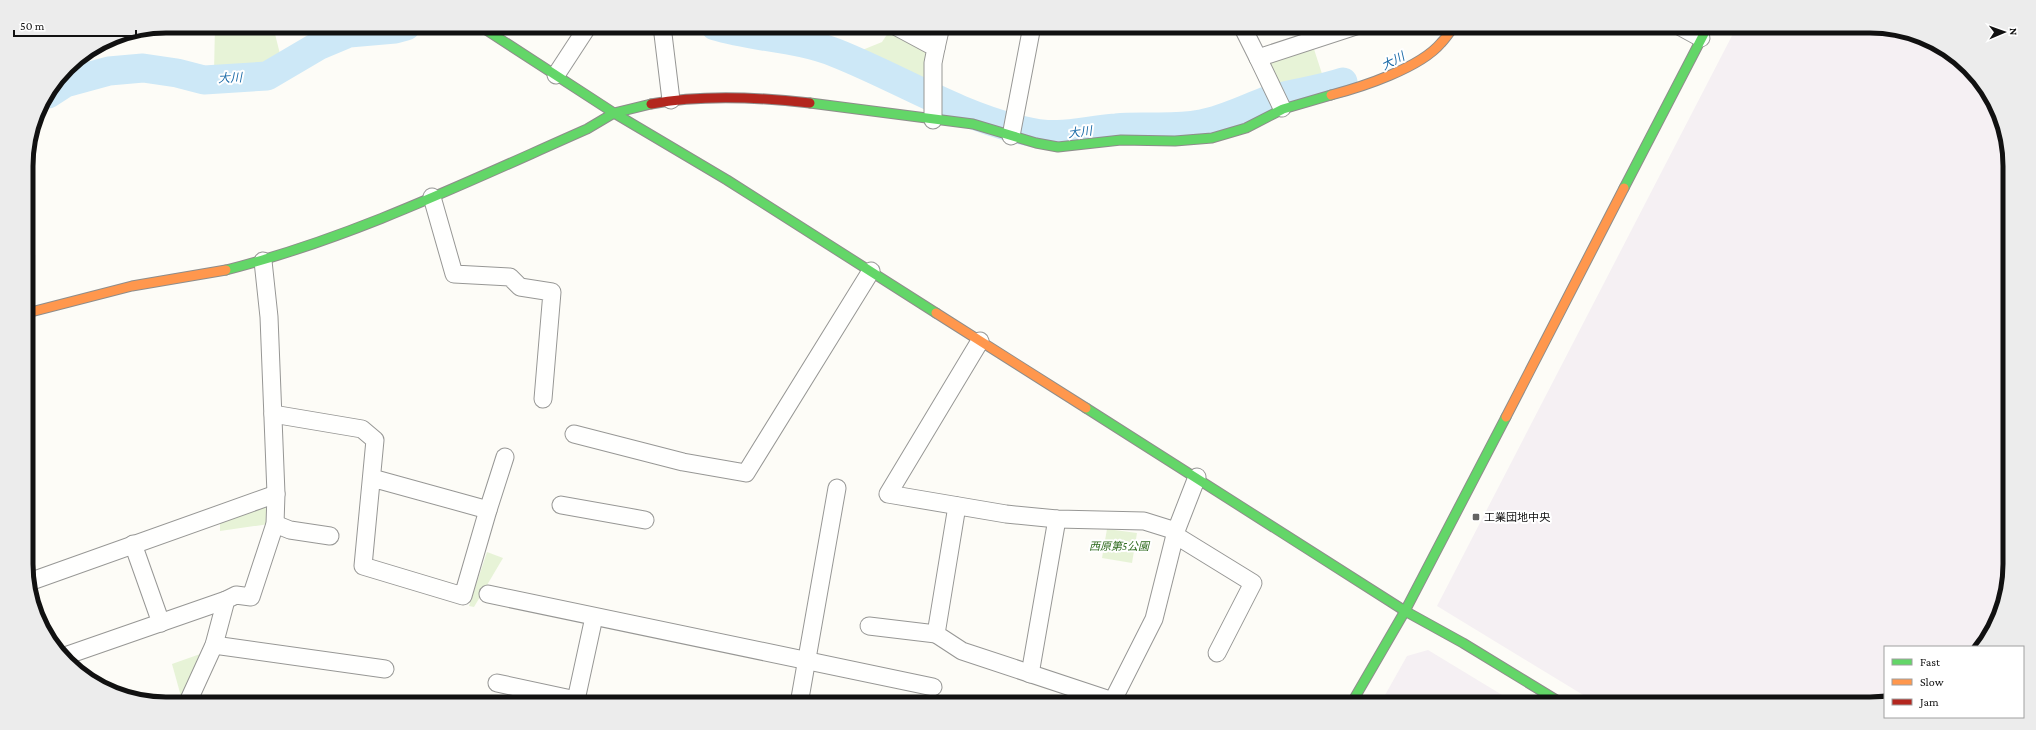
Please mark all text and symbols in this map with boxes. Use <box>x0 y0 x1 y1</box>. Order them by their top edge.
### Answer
scale bar <box>14 12 136 38</box>
north arrow <box>1984 12 2024 52</box>
text: 50 m <box>20 19 45 33</box>
text: N <box>2008 28 2020 36</box>
water label: 大川 <box>1379 48 1409 73</box>
water label: 大川 <box>218 70 244 86</box>
water label: 大川 <box>1067 123 1095 140</box>
place label: 工業団地中央 <box>1484 511 1551 523</box>
marker: 工業団地中央 <box>1471 512 1481 522</box>
park label: 西原第5公園 <box>1089 540 1151 552</box>
legend <box>1884 646 2024 718</box>
text: Fast <box>1920 655 1941 669</box>
text: Slow <box>1920 675 1944 689</box>
text: Jam <box>1919 695 1939 709</box>

